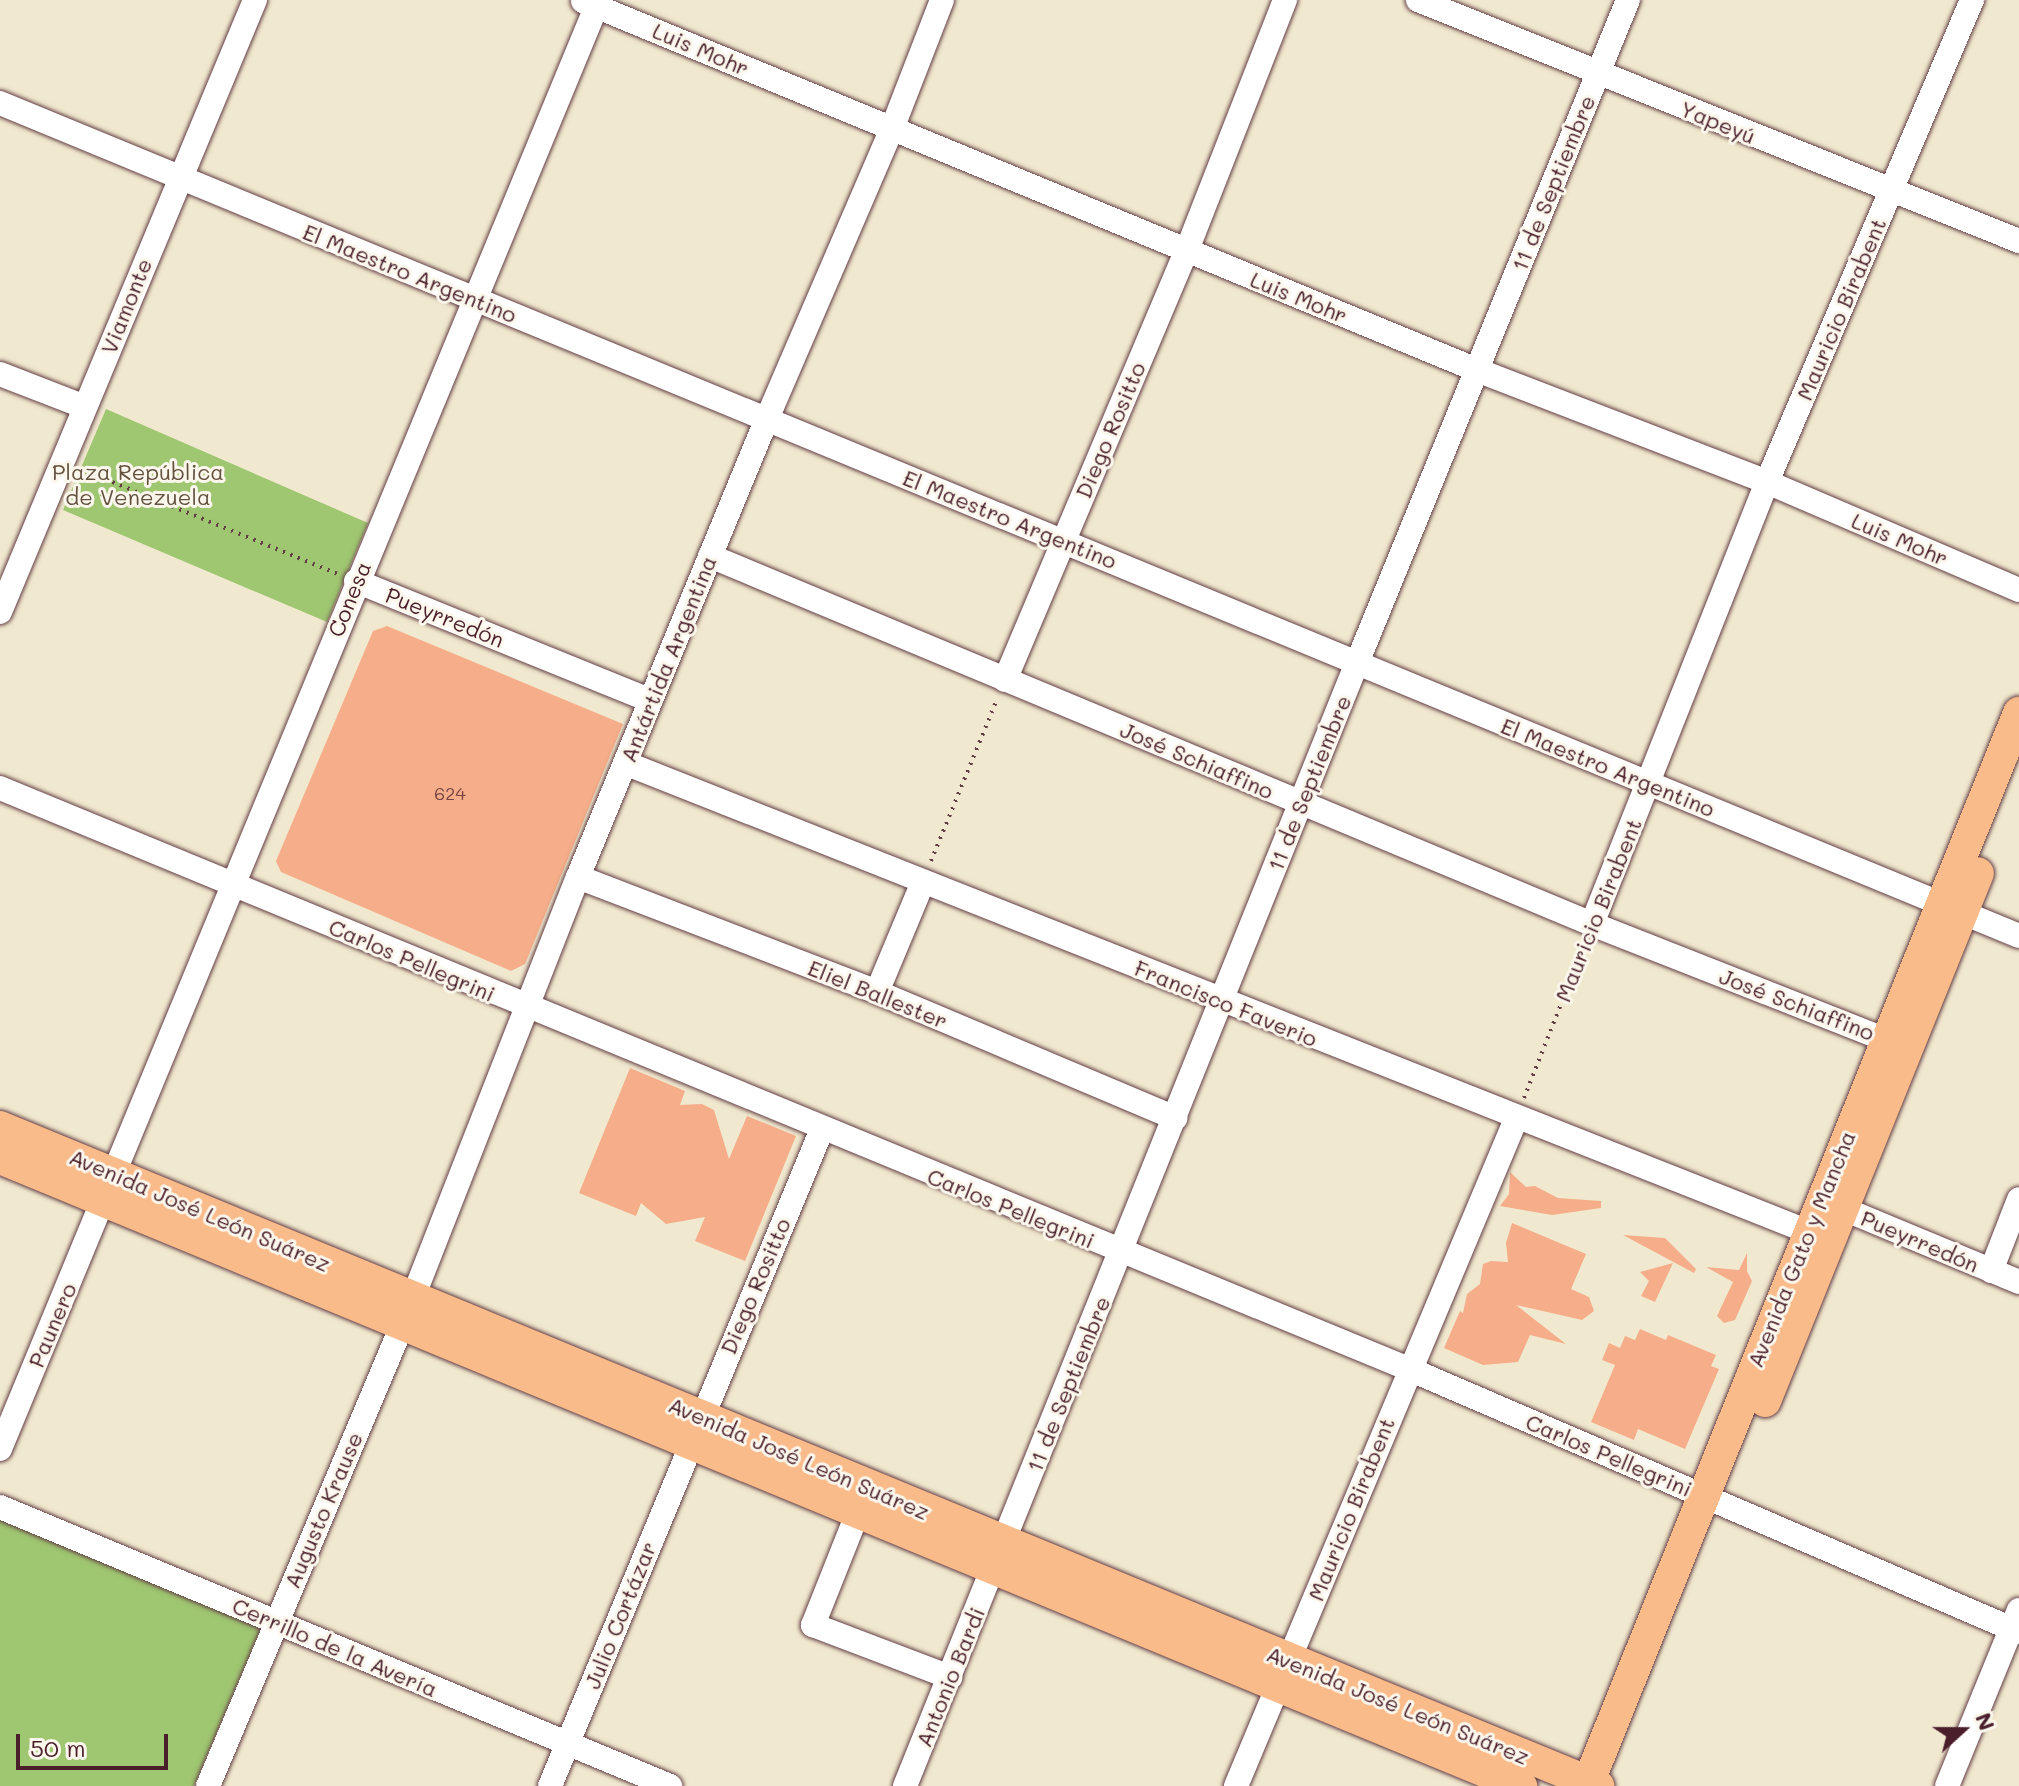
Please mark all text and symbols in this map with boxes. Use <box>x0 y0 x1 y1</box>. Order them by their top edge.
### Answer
street label: Luis Mohr <box>649 17 753 81</box>
street label: 11 de Septiembre <box>1506 91 1600 275</box>
street label: Yapeyú <box>1677 95 1759 149</box>
street label: Mauricio Birabent <box>1791 214 1891 404</box>
street label: El Maestro Argentino <box>299 218 521 328</box>
street label: Viamonte <box>95 254 157 358</box>
street label: Luis Mohr <box>1247 266 1351 328</box>
street label: Diego Rositto <box>1069 358 1151 502</box>
park label: Plaza República de Venezuela <box>52 458 224 510</box>
street label: El Maestro Argentino <box>899 464 1121 574</box>
street label: Luis Mohr <box>1848 507 1952 571</box>
street label: Antártida Argentina <box>615 552 721 766</box>
street label: Conesa <box>322 557 376 641</box>
street label: Pueyrredón <box>382 581 508 653</box>
street label: 11 de Septiembre <box>1262 691 1356 875</box>
street label: El Maestro Argentino <box>1497 712 1719 822</box>
street label: José Schiaffino <box>1116 716 1278 804</box>
house number: 624 <box>434 782 466 804</box>
street label: Mauricio Birabent <box>1549 814 1647 1006</box>
street label: Carlos Pellegrini <box>325 913 499 1007</box>
street label: Eliel Ballester <box>804 954 952 1034</box>
street label: Francisco Faverio <box>1131 954 1321 1052</box>
street label: José Schiaffino <box>1716 962 1878 1046</box>
street label: Avenida Gato y Mancha <box>1741 1127 1861 1371</box>
street label: Avenida José León Suárez <box>66 1143 334 1277</box>
street label: Carlos Pellegrini <box>924 1162 1098 1254</box>
street label: Pueyrredón <box>1857 1204 1983 1278</box>
street label: Diego Rositto <box>714 1214 796 1358</box>
street label: Paunero <box>22 1279 82 1371</box>
street label: 11 de Septiembre <box>1021 1292 1115 1476</box>
street label: Avenida José León Suárez <box>665 1391 933 1525</box>
street label: Carlos Pellegrini <box>1522 1408 1696 1502</box>
street label: Mauricio Birabent <box>1302 1413 1400 1605</box>
street label: Augusto Krause <box>278 1428 368 1592</box>
street label: Julio Cortázar <box>578 1537 662 1693</box>
street label: Cerrillo de la Avería <box>229 1592 441 1702</box>
street label: Antonio Bardi <box>910 1603 990 1751</box>
street label: Avenida José León Suárez <box>1263 1640 1533 1770</box>
north arrow <box>1923 1690 2003 1770</box>
text: N <box>1969 1708 2002 1734</box>
scale bar <box>20 1718 172 1768</box>
text: 50 m <box>30 1732 86 1763</box>

